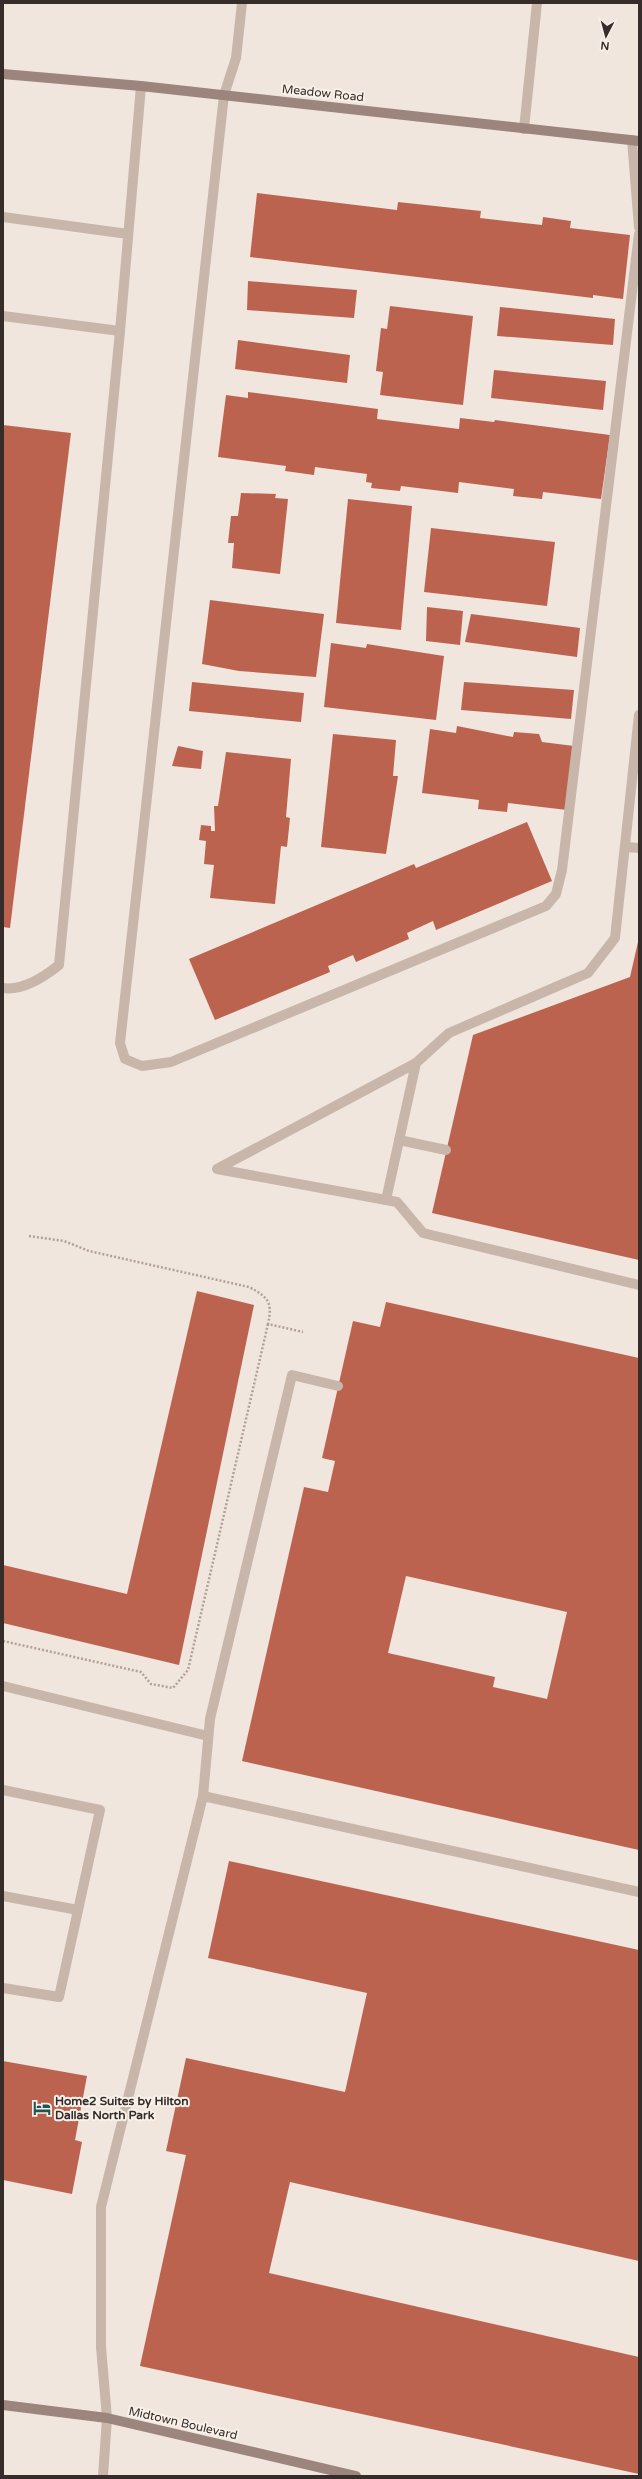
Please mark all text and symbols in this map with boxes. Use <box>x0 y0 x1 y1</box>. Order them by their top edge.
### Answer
north arrow <box>586 16 626 56</box>
text: N <box>600 39 610 52</box>
street label: Meadow Road <box>281 82 365 104</box>
place label: Home2 Suites by Hilton Dallas North Park <box>55 2094 188 2122</box>
hotel icon: Home2 Suites by Hilton Dallas North Park <box>32 2098 52 2118</box>
street label: Midtown Boulevard <box>127 2404 239 2442</box>

